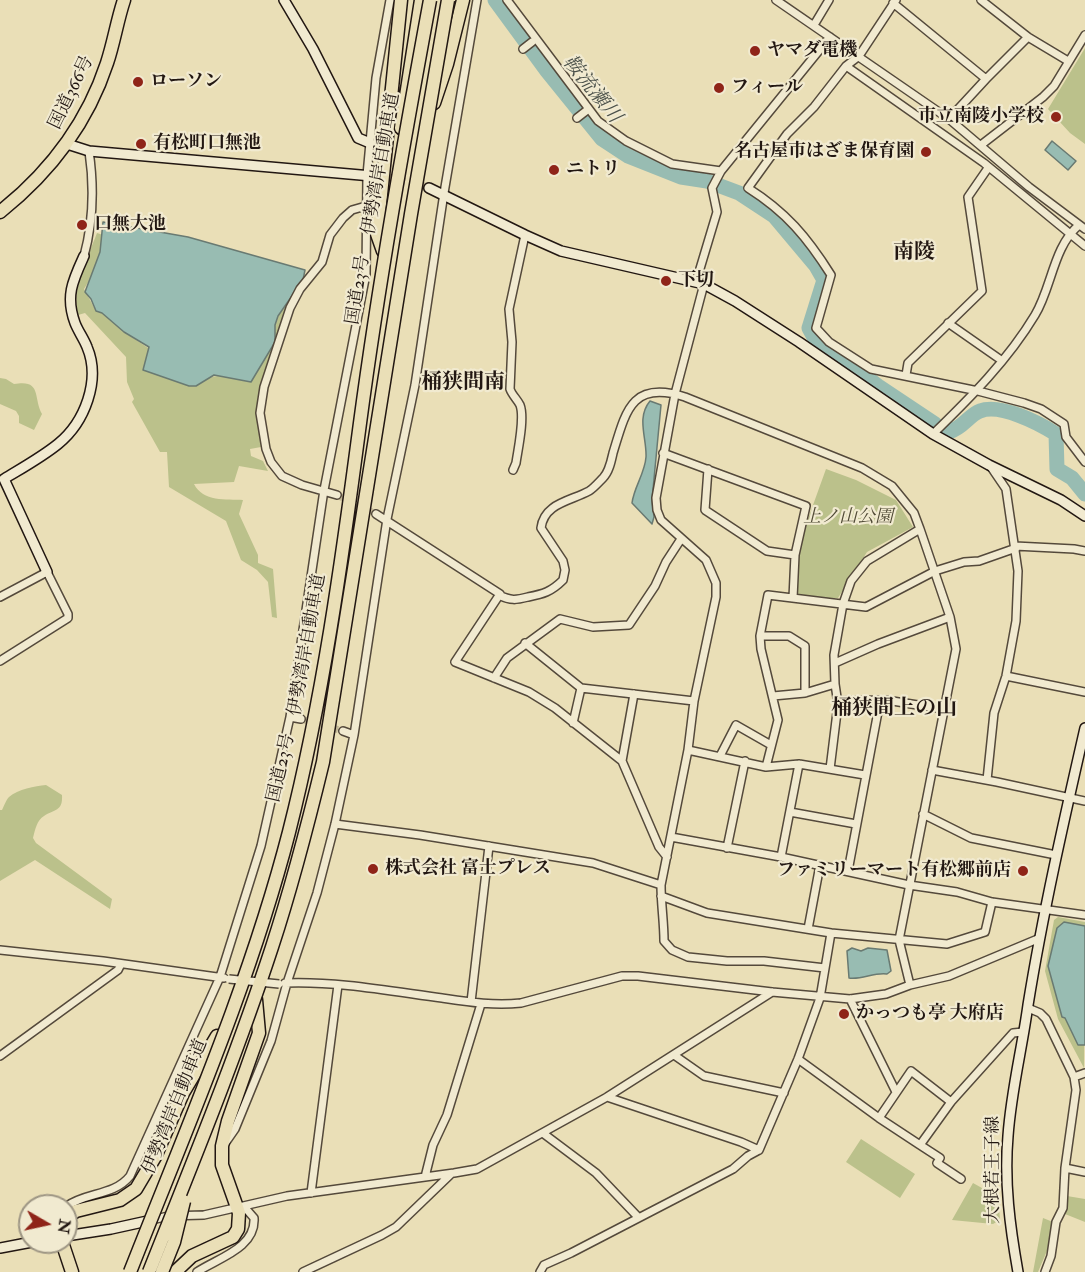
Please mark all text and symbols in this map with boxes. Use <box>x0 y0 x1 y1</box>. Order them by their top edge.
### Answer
place label: ヤマダ電機 <box>767 40 857 62</box>
marker: ヤマダ電機 <box>748 44 762 58</box>
water label: 鞍流瀬川 <box>557 51 625 129</box>
street label: 国道366号 <box>45 53 99 133</box>
place label: ローソン <box>150 71 222 93</box>
marker: ローソン <box>131 75 145 89</box>
place label: フィール <box>731 77 803 99</box>
marker: フィール <box>712 81 726 95</box>
street label: 伊勢湾岸自動車道 <box>359 91 405 237</box>
place label: 市立南陵小学校 <box>918 106 1044 128</box>
marker: 市立南陵小学校 <box>1049 110 1063 124</box>
place label: 有松町口無池 <box>153 133 261 155</box>
marker: 有松町口無池 <box>134 137 148 151</box>
place label: 名古屋市はざま保育園 <box>734 141 914 163</box>
marker: 名古屋市はざま保育園 <box>919 145 933 159</box>
place label: ニトリ <box>566 159 620 181</box>
marker: ニトリ <box>547 163 561 177</box>
place label: 口無大池 <box>94 214 166 236</box>
marker: 口無大池 <box>75 218 89 232</box>
district label: 南陵 <box>893 240 935 266</box>
street label: 国道23号 <box>343 254 375 326</box>
place label: 下切 <box>678 270 714 292</box>
marker: 下切 <box>659 274 673 288</box>
district label: 桶狭間南 <box>421 370 505 396</box>
park label: 上ノ山公園 <box>803 507 893 529</box>
street label: 伊勢湾岸自動車道 <box>285 572 331 718</box>
district label: 桶狭間上の山 <box>831 696 957 722</box>
street label: 国道23号 <box>264 731 300 805</box>
place label: 株式会社 富士プレス <box>385 858 551 880</box>
place label: ファミリーマート有松郷前店 <box>777 860 1011 882</box>
marker: 株式会社 富士プレス <box>366 862 380 876</box>
marker: ファミリーマート有松郷前店 <box>1016 864 1030 878</box>
place label: かっつも亭 大府店 <box>856 1003 1004 1025</box>
marker: かっつも亭 大府店 <box>837 1007 851 1021</box>
street label: 伊勢湾岸自動車道 <box>139 1036 213 1178</box>
street label: 大根若王子線 <box>983 1116 1005 1224</box>
north arrow <box>18 1194 78 1254</box>
text: N <box>53 1218 75 1235</box>

